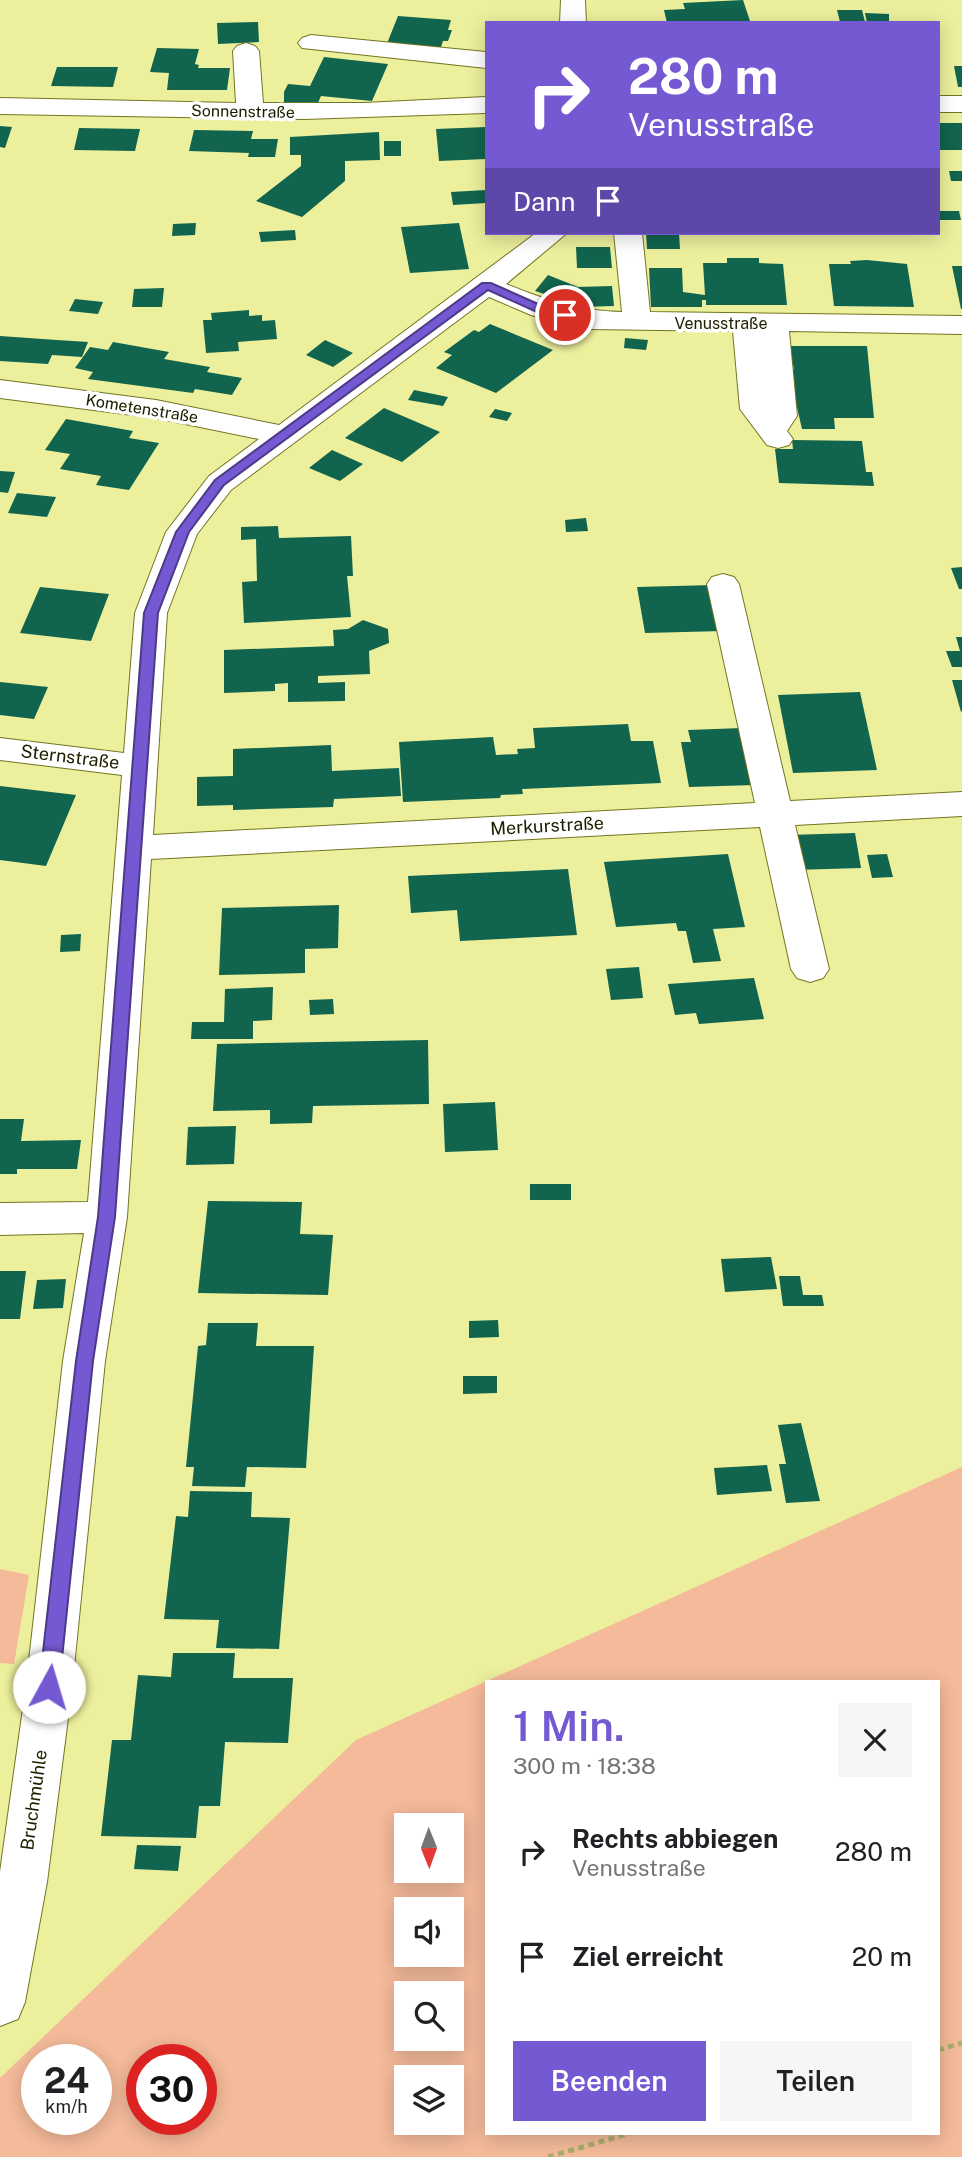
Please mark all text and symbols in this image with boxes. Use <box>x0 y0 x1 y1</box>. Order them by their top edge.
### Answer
text: 280 m <box>628 47 778 105</box>
icon: right <box>513 49 604 140</box>
street label: Sonnenstraße <box>191 101 295 122</box>
text: Venusstraße <box>628 106 814 143</box>
icon: arrive <box>589 182 627 220</box>
text: Dann <box>513 186 575 217</box>
pin <box>535 285 595 345</box>
icon: arrive <box>546 296 584 334</box>
street label: Venusstraße <box>674 314 768 333</box>
street label: Kometenstraße <box>84 390 200 427</box>
street label: Sternstraße <box>19 740 121 773</box>
street label: Merkurstraße <box>490 812 604 839</box>
position arrow <box>12 1650 86 1724</box>
text: 1 Min. <box>513 1701 624 1750</box>
button: close <box>838 1703 912 1777</box>
street label: Bruchmühle <box>16 1748 51 1852</box>
text: 300 m · 18:38 <box>513 1752 656 1779</box>
north arrow <box>394 1813 464 1883</box>
map controls <box>394 1813 464 2135</box>
text: Rechts abbiegen <box>572 1823 778 1854</box>
icon: right <box>513 1833 551 1871</box>
text: 280 m <box>835 1836 912 1867</box>
text: Venusstraße <box>572 1854 706 1881</box>
button: sound <box>394 1897 464 1967</box>
icon: arrive <box>513 1938 551 1976</box>
text: Ziel erreicht <box>572 1941 724 1972</box>
text: 20 m <box>852 1941 912 1972</box>
button: search <box>394 1981 464 2051</box>
button: Beenden <box>513 2041 706 2121</box>
button: Teilen <box>720 2041 912 2121</box>
speed limit sign: 30 <box>126 2044 217 2135</box>
text: 24 <box>44 2060 89 2101</box>
button: layers <box>394 2065 464 2135</box>
text: km/h <box>45 2096 88 2117</box>

